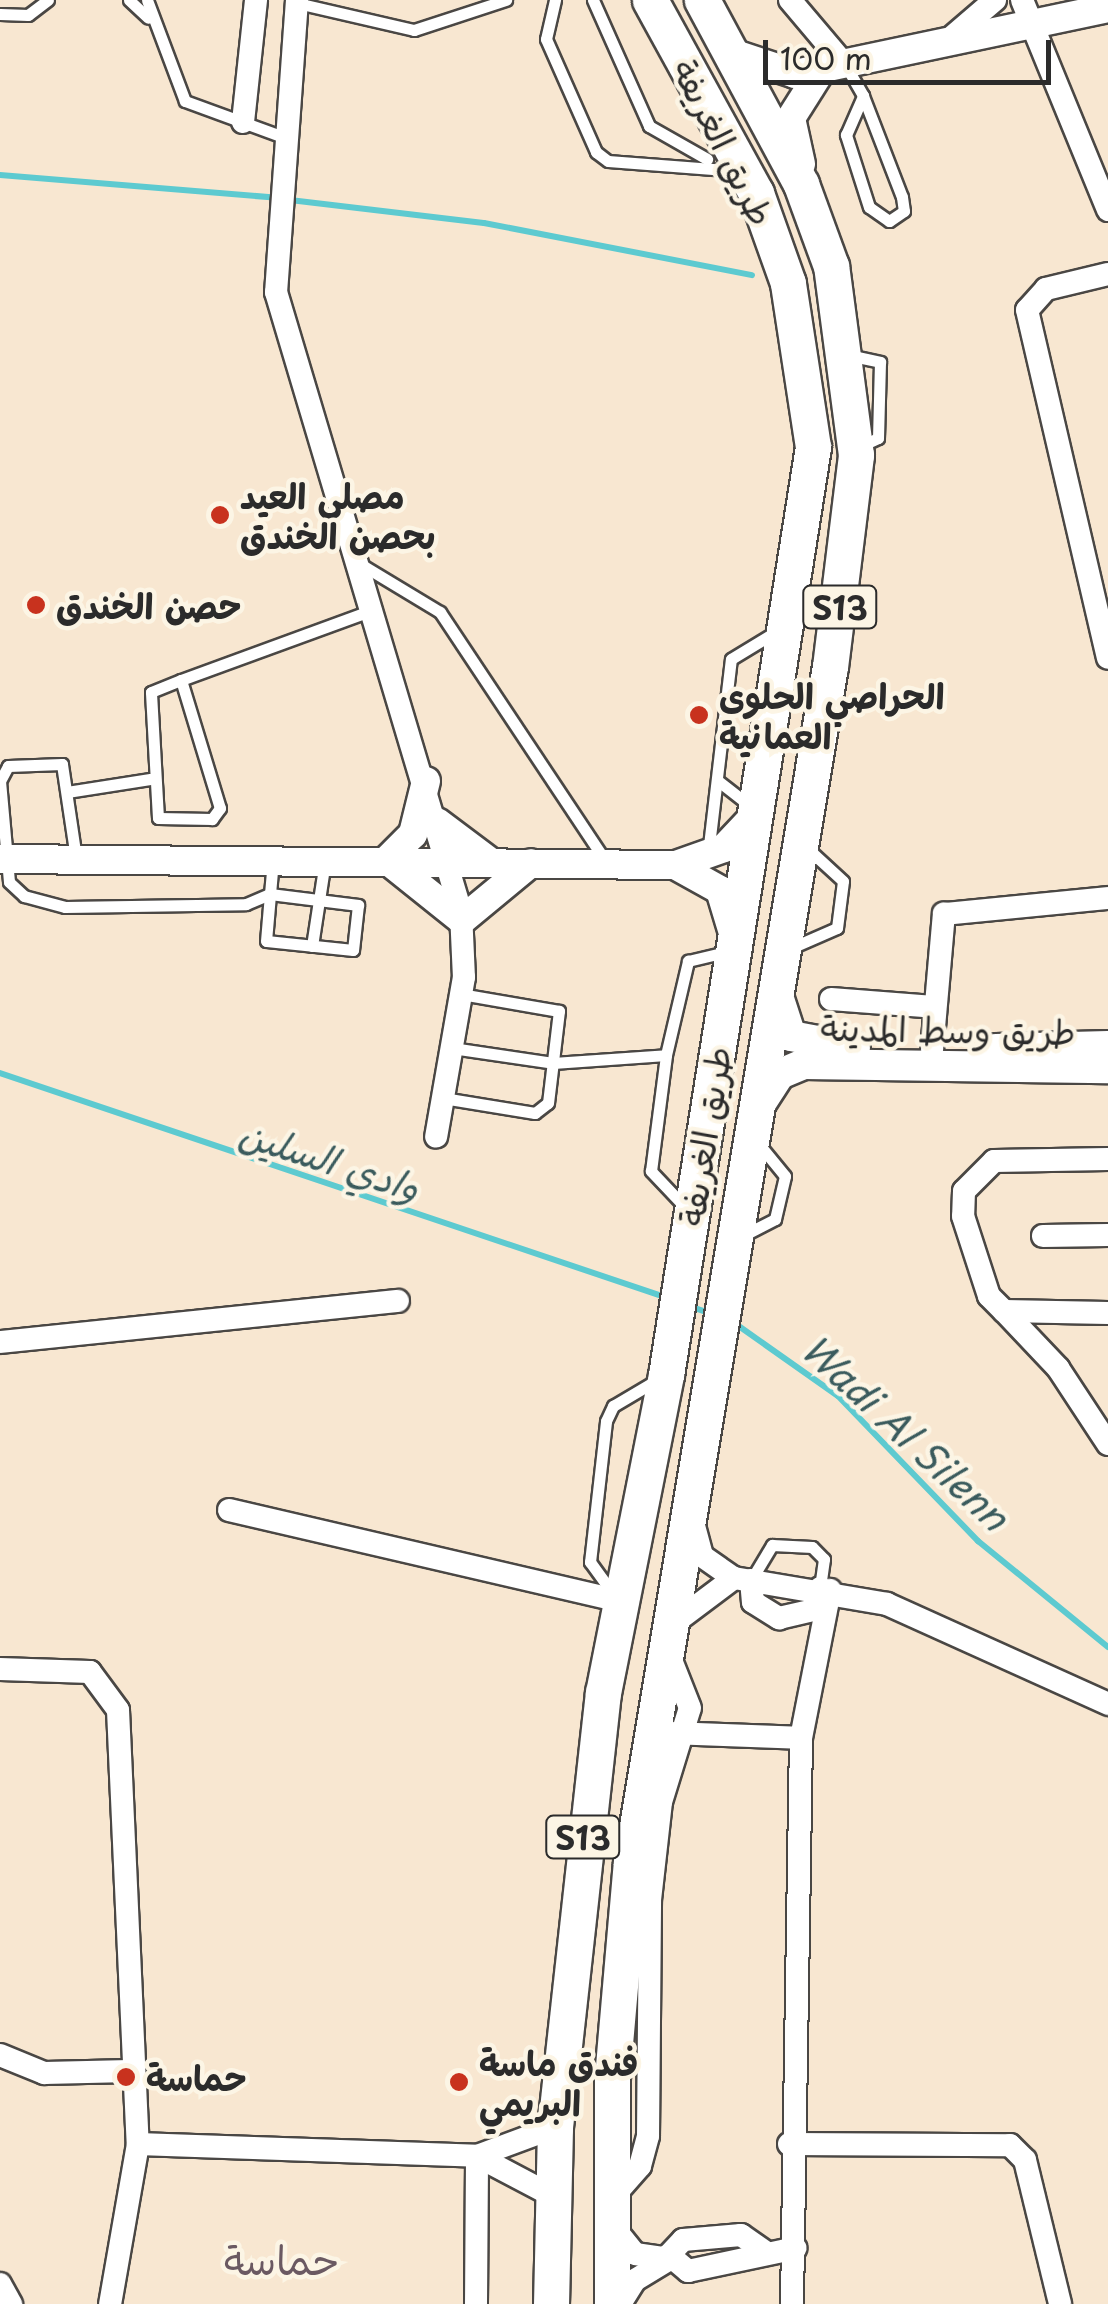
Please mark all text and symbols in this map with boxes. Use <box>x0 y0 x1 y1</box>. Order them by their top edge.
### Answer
scale bar <box>768 20 1056 82</box>
text: 100 m <box>780 35 872 80</box>
street label: طريق الغريفة <box>664 52 784 232</box>
place label: مصلى العيد بحصن الخندق <box>240 474 436 556</box>
marker: مصلى العيد بحصن الخندق <box>209 504 231 526</box>
road number: S13 <box>800 580 880 634</box>
place label: حصن الخندق <box>56 584 241 626</box>
marker: حصن الخندق <box>25 594 47 616</box>
place label: الحراصي الحلوى العمانية <box>719 674 945 756</box>
marker: الحراصي الحلوى العمانية <box>688 704 710 726</box>
street label: طريق وسط المدينة <box>820 1006 1076 1052</box>
street label: طريق الغريفة <box>669 1043 739 1229</box>
water label: وادي السلين <box>234 1108 426 1210</box>
water label: Wadi Al Silenn <box>792 1324 1020 1540</box>
road number: S13 <box>543 1810 623 1864</box>
place label: فندق ماسة البريمي <box>479 2041 638 2123</box>
place label: حماسة <box>146 2056 246 2098</box>
marker: حماسة <box>115 2066 137 2088</box>
marker: فندق ماسة البريمي <box>448 2071 470 2093</box>
district label: حماسة <box>224 2235 338 2283</box>

